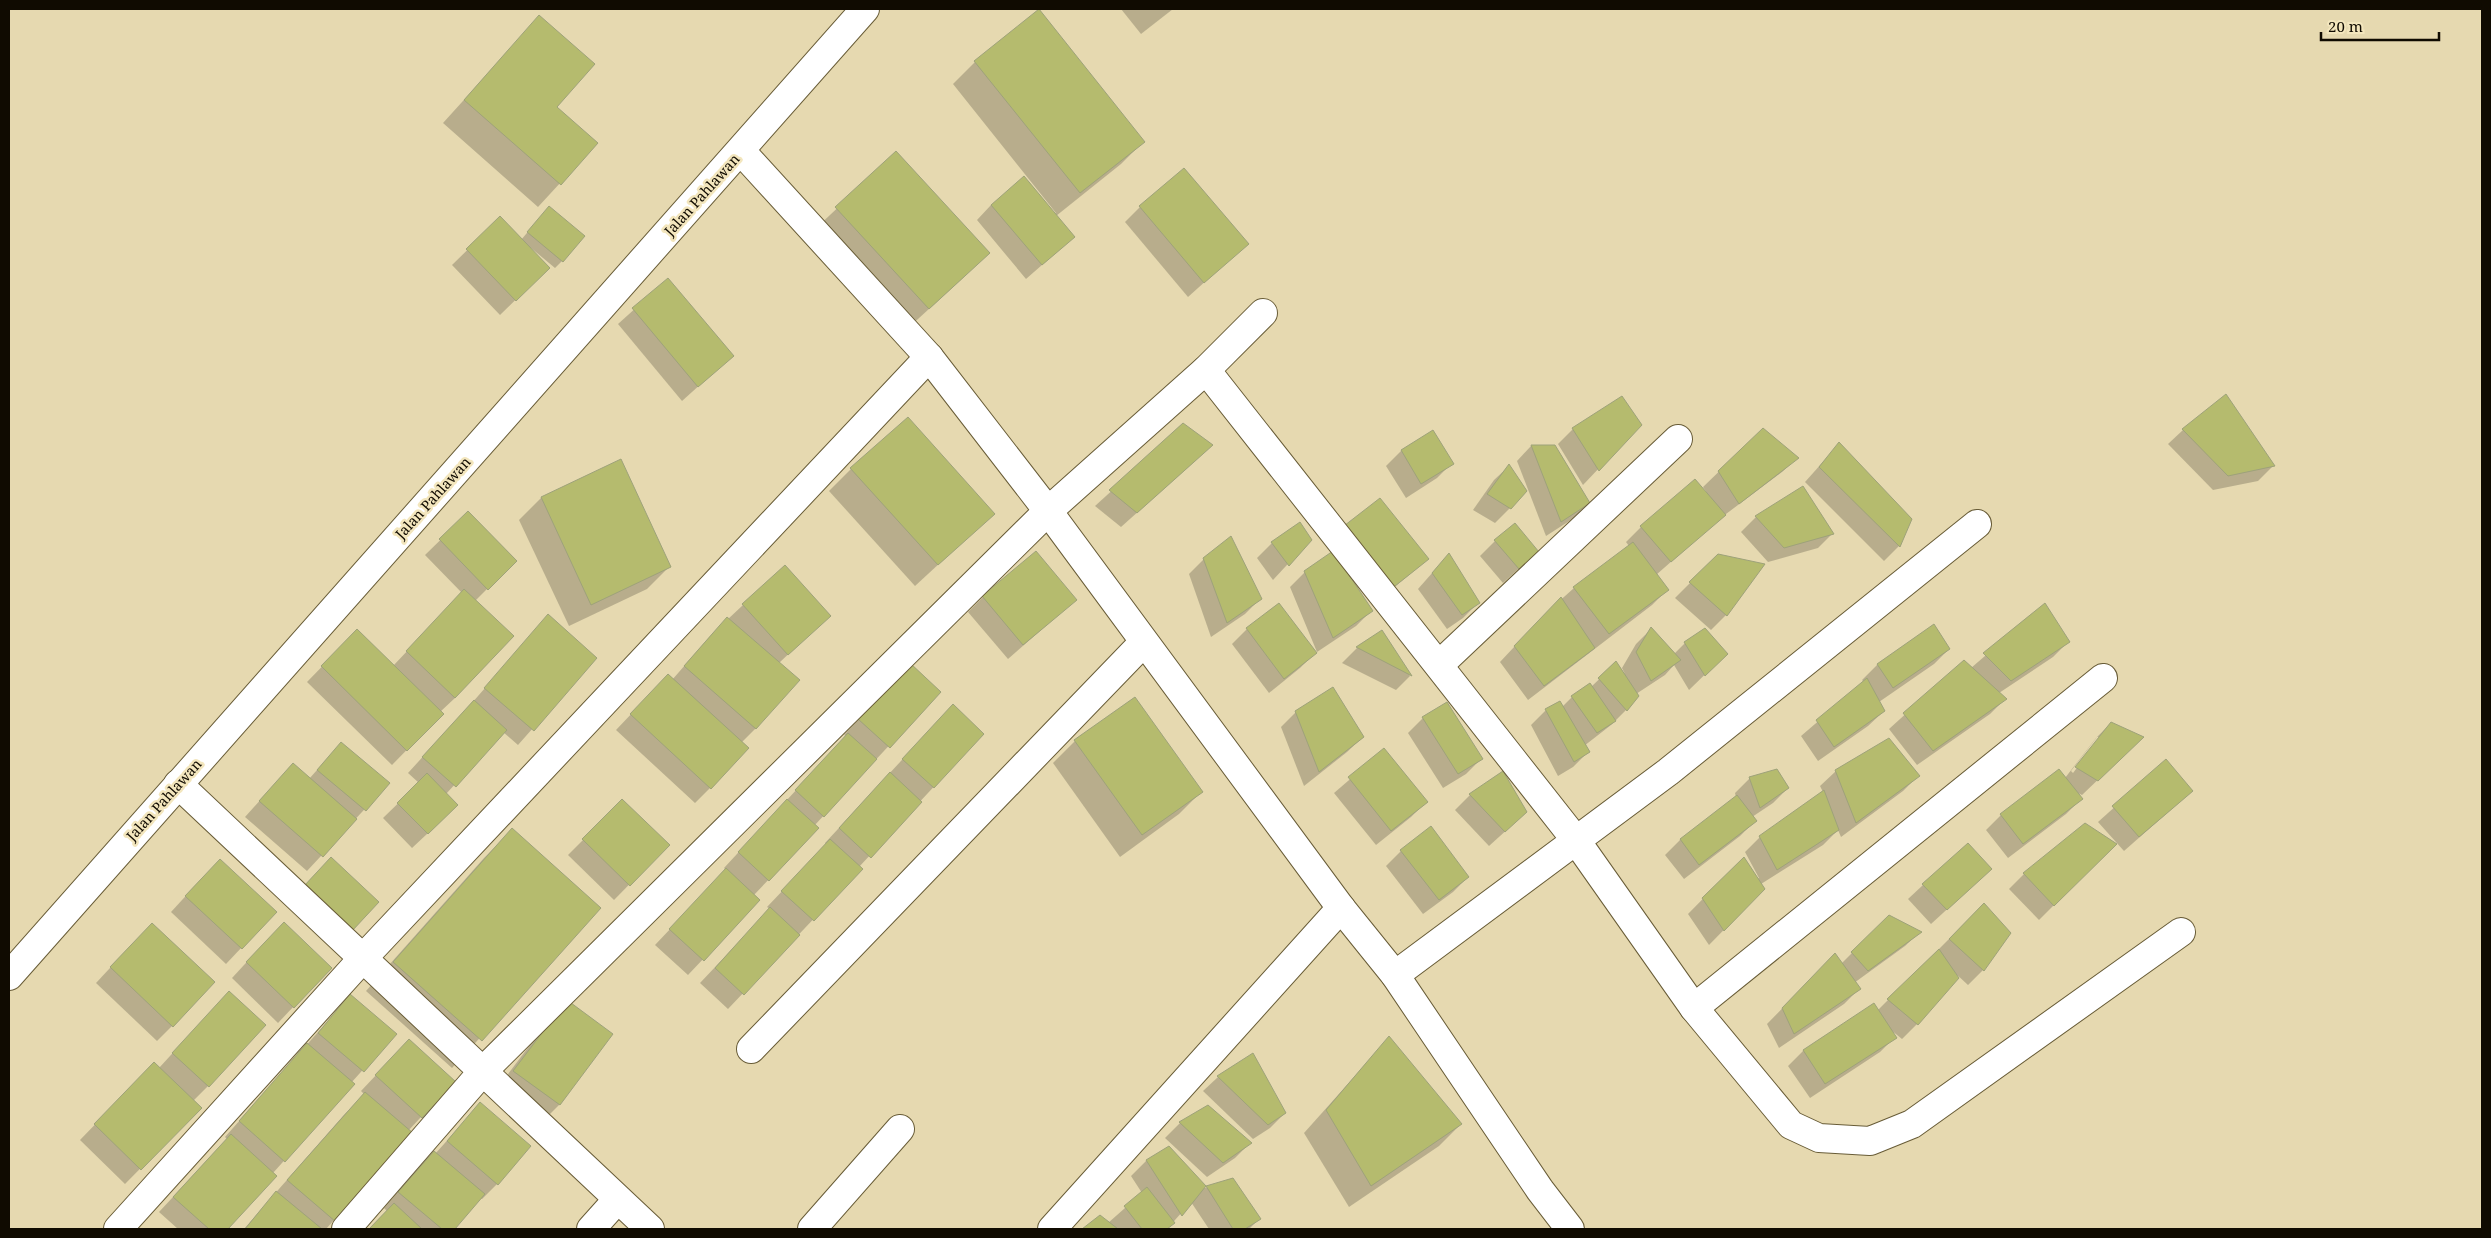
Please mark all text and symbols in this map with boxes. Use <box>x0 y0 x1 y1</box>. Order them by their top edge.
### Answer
scale bar <box>2321 10 2438 42</box>
text: 20 m <box>2328 16 2363 36</box>
street label: Jalan Pahlawan <box>659 150 744 240</box>
street label: Jalan Pahlawan <box>390 453 475 543</box>
street label: Jalan Pahlawan <box>121 755 206 845</box>

